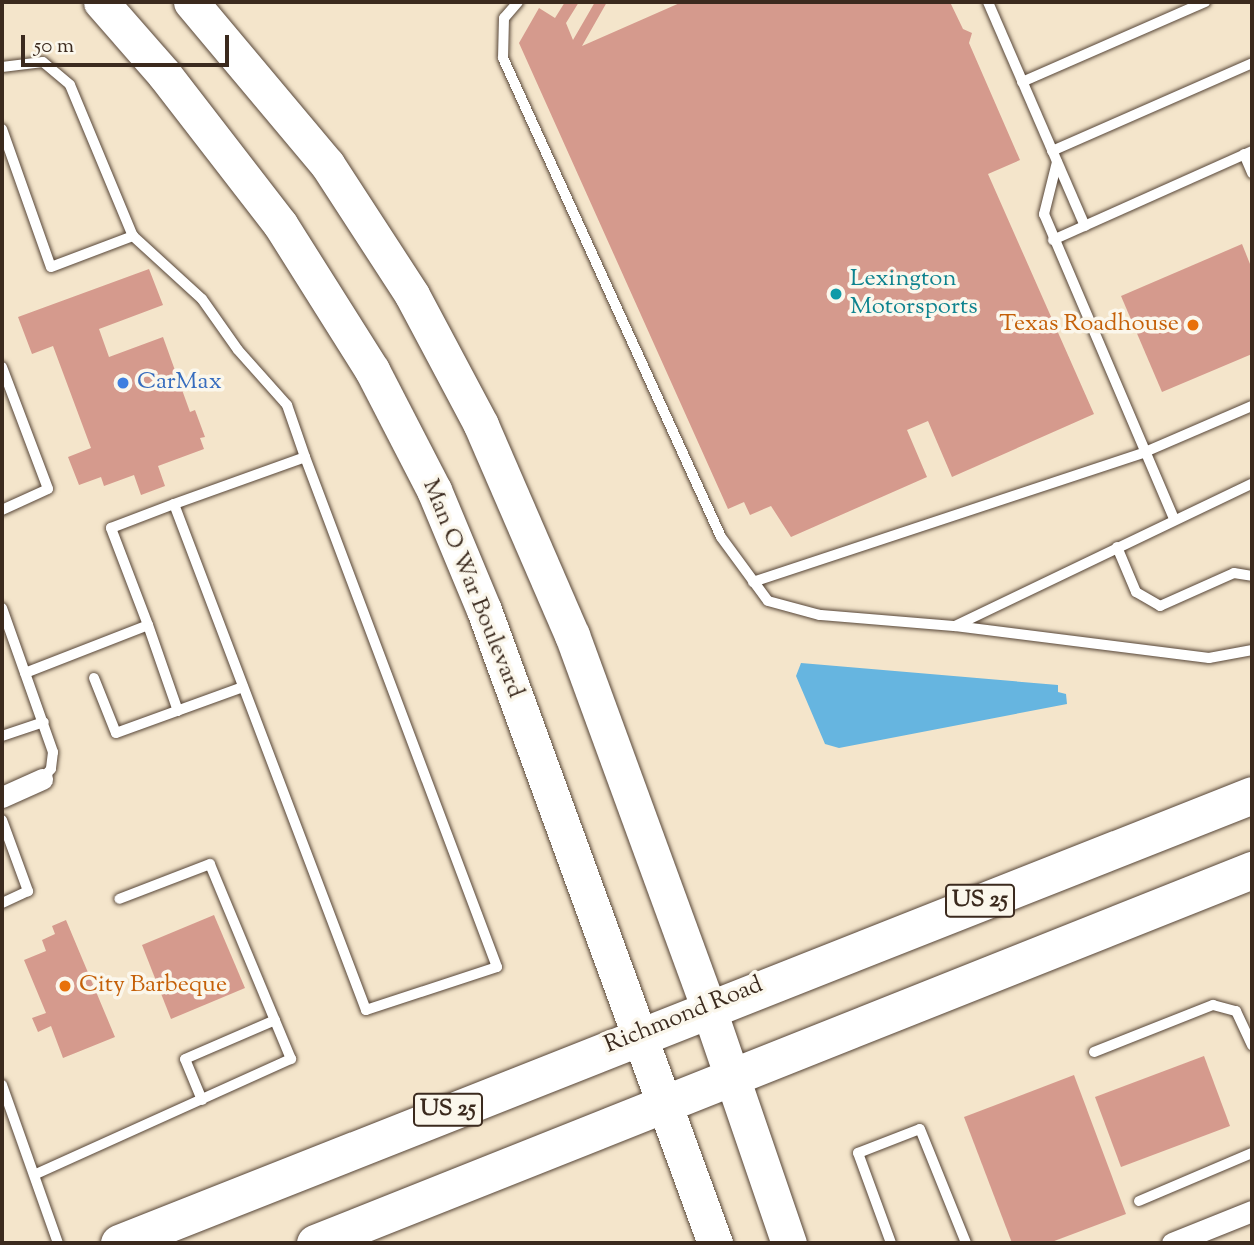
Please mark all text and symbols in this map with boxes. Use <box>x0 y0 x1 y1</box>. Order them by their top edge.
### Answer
scale bar <box>24 21 233 65</box>
text: 50 m <box>34 32 74 62</box>
place label: Lexington Motorsports <box>850 266 978 322</box>
marker: Lexington Motorsports <box>828 286 844 302</box>
place label: Texas Roadhouse <box>999 311 1179 339</box>
marker: Texas Roadhouse <box>1185 317 1201 333</box>
place label: CarMax <box>137 369 222 397</box>
marker: CarMax <box>115 375 131 391</box>
street label: Man O War Boulevard <box>415 475 529 703</box>
road number: US 25 <box>945 882 1015 920</box>
street label: Richmond Road <box>601 971 767 1061</box>
place label: City Barbeque <box>79 972 227 1000</box>
marker: City Barbeque <box>57 978 73 994</box>
road number: US 25 <box>413 1091 483 1130</box>

